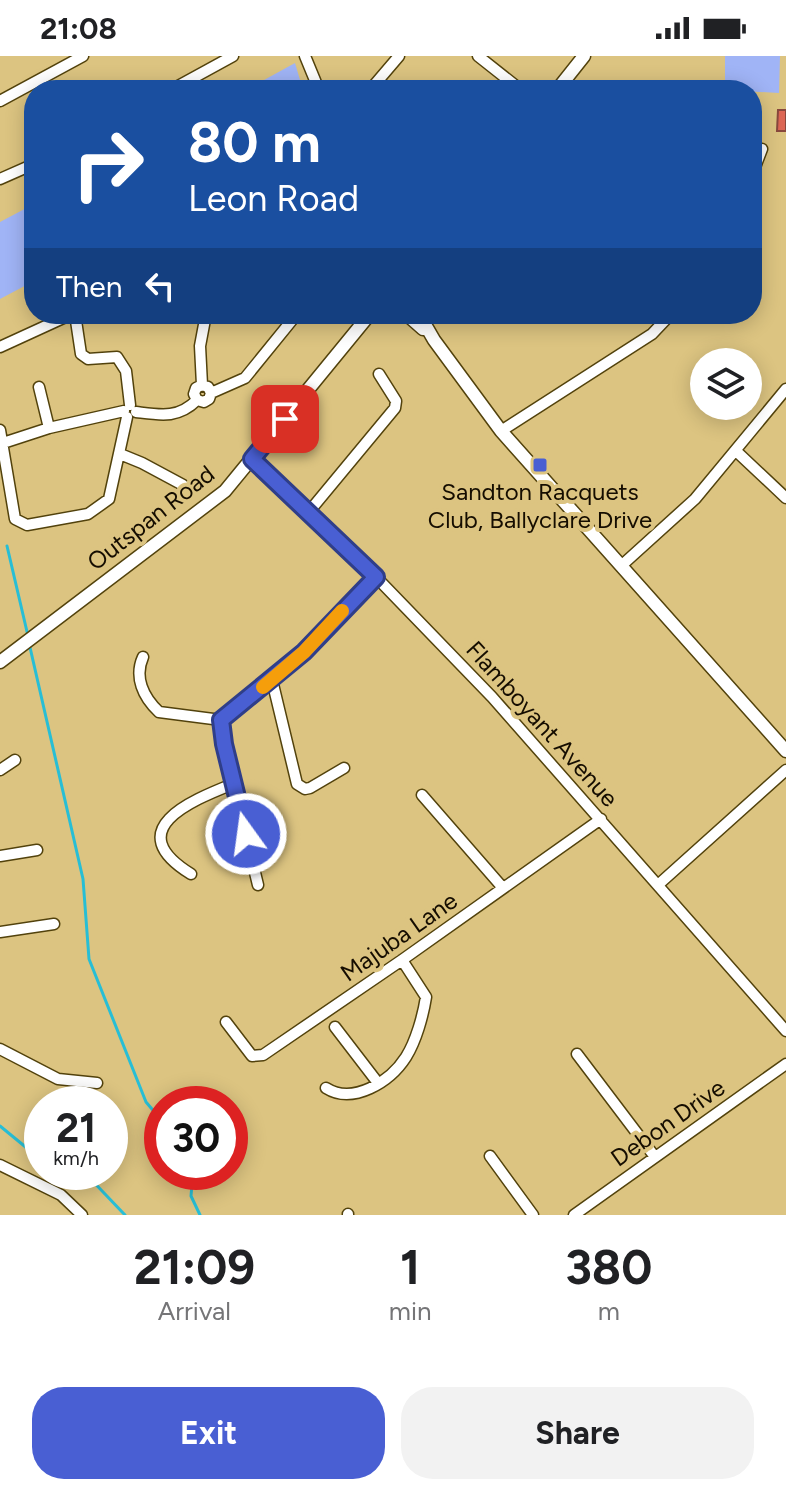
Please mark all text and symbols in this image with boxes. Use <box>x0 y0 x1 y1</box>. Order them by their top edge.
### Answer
text: 21:08 <box>40 10 117 47</box>
text: 80 m <box>188 109 321 176</box>
icon: right <box>56 112 160 216</box>
text: Leon Road <box>188 177 359 220</box>
icon: left <box>138 264 182 308</box>
text: Then <box>56 268 122 305</box>
map controls <box>690 348 762 420</box>
button: layers <box>690 348 762 420</box>
pin <box>251 385 319 453</box>
icon: arrive <box>263 397 307 441</box>
marker: Sandton Racquets Club, Ballyclare Drive <box>531 456 549 474</box>
street label: Outspan Road <box>81 459 220 576</box>
place label: Sandton Racquets Club, Ballyclare Drive <box>428 477 652 534</box>
street label: Flamboyant Avenue <box>460 635 624 812</box>
position arrow <box>204 792 288 876</box>
street label: Majuba Lane <box>335 886 463 987</box>
street label: Debon Drive <box>605 1073 730 1172</box>
speed limit sign: 30 <box>144 1086 248 1190</box>
text: 21 <box>56 1104 96 1152</box>
text: km/h <box>53 1146 99 1170</box>
text: 21:09 <box>134 1238 255 1296</box>
text: 1 <box>400 1238 420 1296</box>
text: 380 <box>565 1238 652 1296</box>
text: Arrival <box>158 1295 231 1327</box>
text: min <box>389 1295 431 1327</box>
text: m <box>598 1295 620 1327</box>
button: Exit <box>32 1387 385 1479</box>
button: Share <box>401 1387 754 1479</box>

